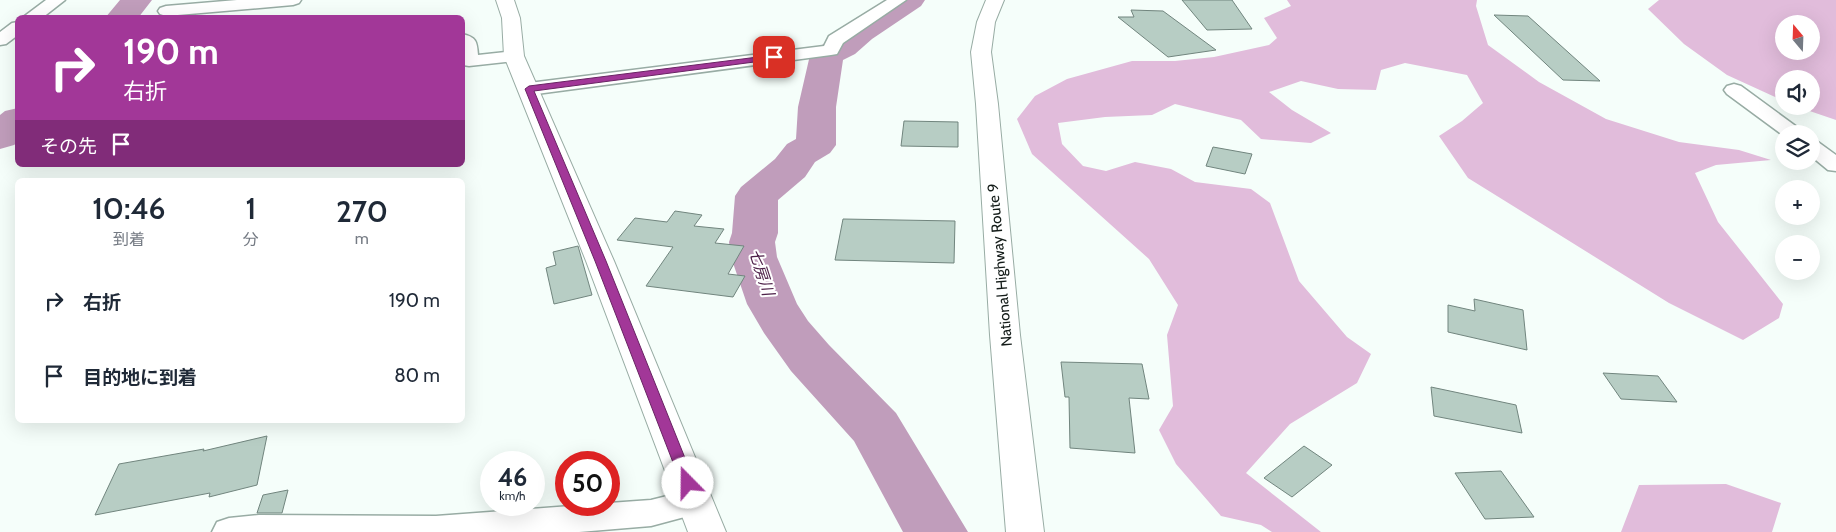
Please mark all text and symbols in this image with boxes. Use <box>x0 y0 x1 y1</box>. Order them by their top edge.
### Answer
north arrow <box>1775 15 1820 60</box>
map controls <box>1775 15 1820 280</box>
text: 190 m <box>123 30 219 73</box>
icon: right <box>40 35 105 100</box>
pin <box>753 36 795 78</box>
icon: arrive <box>760 43 788 71</box>
button: sound <box>1775 70 1820 115</box>
text: 右折 <box>123 78 167 105</box>
button: layers <box>1775 125 1820 170</box>
icon: arrive <box>107 130 135 158</box>
text: その先 <box>40 135 97 158</box>
button: + <box>1775 180 1820 225</box>
street label: National Highway Route 9 <box>984 183 1016 347</box>
text: 10:46 <box>92 190 166 227</box>
text: 1 <box>245 190 256 227</box>
text: 270 <box>336 193 388 230</box>
text: m <box>355 229 369 248</box>
text: 到着 <box>113 230 145 249</box>
text: 分 <box>243 230 259 249</box>
button: − <box>1775 235 1820 280</box>
water label: 七房川 <box>745 246 779 300</box>
icon: right <box>40 287 68 315</box>
text: 190 m <box>389 289 440 312</box>
text: 右折 <box>83 291 121 314</box>
icon: arrive <box>40 362 68 390</box>
text: 80 m <box>394 364 440 387</box>
text: 目的地に到着 <box>83 366 197 389</box>
speed limit sign: 50 <box>555 451 620 516</box>
position arrow <box>661 456 713 508</box>
text: 46 <box>498 462 527 492</box>
text: km/h <box>499 488 526 503</box>

